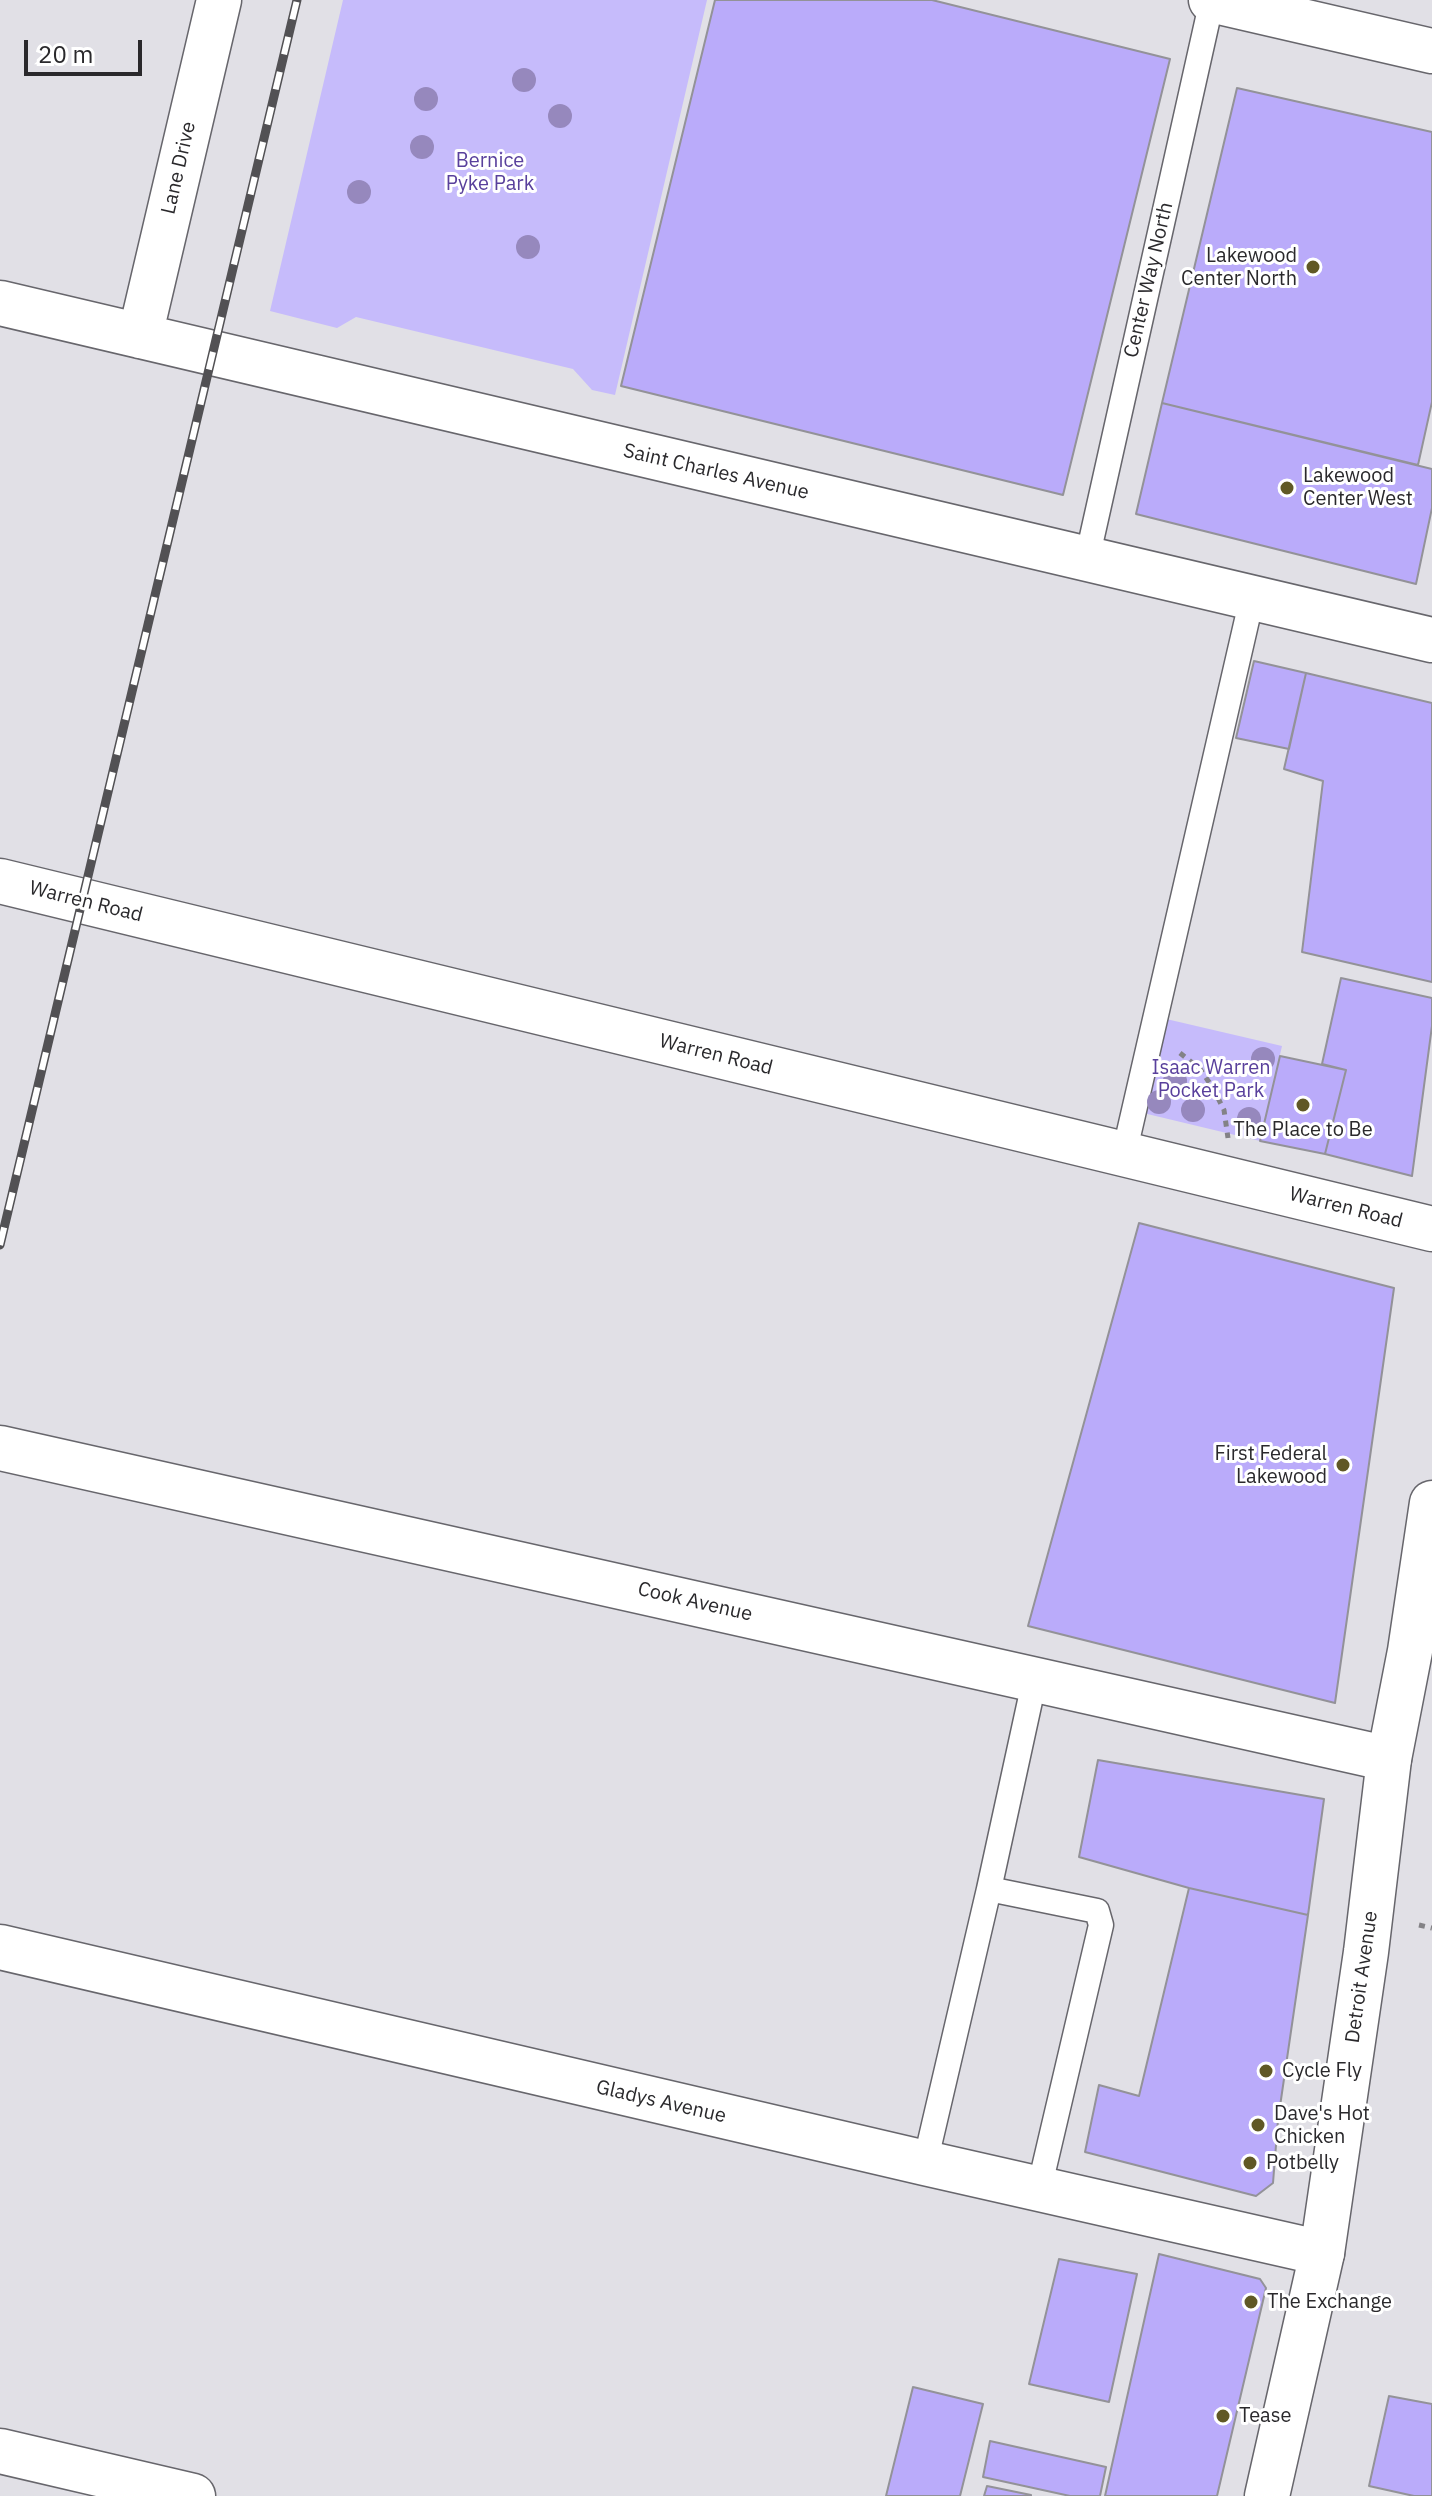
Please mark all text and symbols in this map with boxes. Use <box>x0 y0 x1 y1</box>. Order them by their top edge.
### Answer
scale bar <box>28 24 146 74</box>
text: 20 m <box>38 38 93 70</box>
street label: Lane Drive <box>157 119 201 217</box>
park label: Bernice Pyke Park <box>446 149 534 196</box>
street label: Center Way North <box>1119 200 1179 360</box>
place label: Lakewood Center North <box>1181 244 1297 291</box>
marker: Lakewood Center North <box>1304 258 1322 276</box>
street label: Saint Charles Avenue <box>621 439 811 505</box>
place label: Lakewood Center West <box>1303 464 1413 511</box>
marker: Lakewood Center West <box>1278 479 1296 497</box>
street label: Warren Road <box>27 876 145 928</box>
street label: Warren Road <box>657 1029 775 1081</box>
park label: Isaac Warren Pocket Park <box>1151 1056 1271 1103</box>
marker: The Place to Be <box>1294 1096 1312 1114</box>
place label: The Place to Be <box>1233 1118 1373 1142</box>
street label: Warren Road <box>1287 1182 1405 1234</box>
place label: First Federal Lakewood <box>1215 1442 1327 1489</box>
marker: First Federal Lakewood <box>1334 1456 1352 1474</box>
street label: Cook Avenue <box>635 1577 755 1627</box>
street label: Detroit Avenue <box>1341 1909 1383 2045</box>
place label: Cycle Fly <box>1282 2059 1362 2083</box>
marker: Cycle Fly <box>1257 2062 1275 2080</box>
street label: Gladys Avenue <box>594 2075 728 2129</box>
place label: Dave's Hot Chicken <box>1274 2102 1370 2149</box>
marker: Dave's Hot Chicken <box>1249 2116 1267 2134</box>
place label: Potbelly <box>1266 2151 1339 2175</box>
marker: Potbelly <box>1241 2154 1259 2172</box>
place label: The Exchange <box>1267 2290 1392 2314</box>
marker: The Exchange <box>1242 2293 1260 2311</box>
place label: Tease <box>1239 2404 1292 2428</box>
marker: Tease <box>1214 2407 1232 2425</box>

